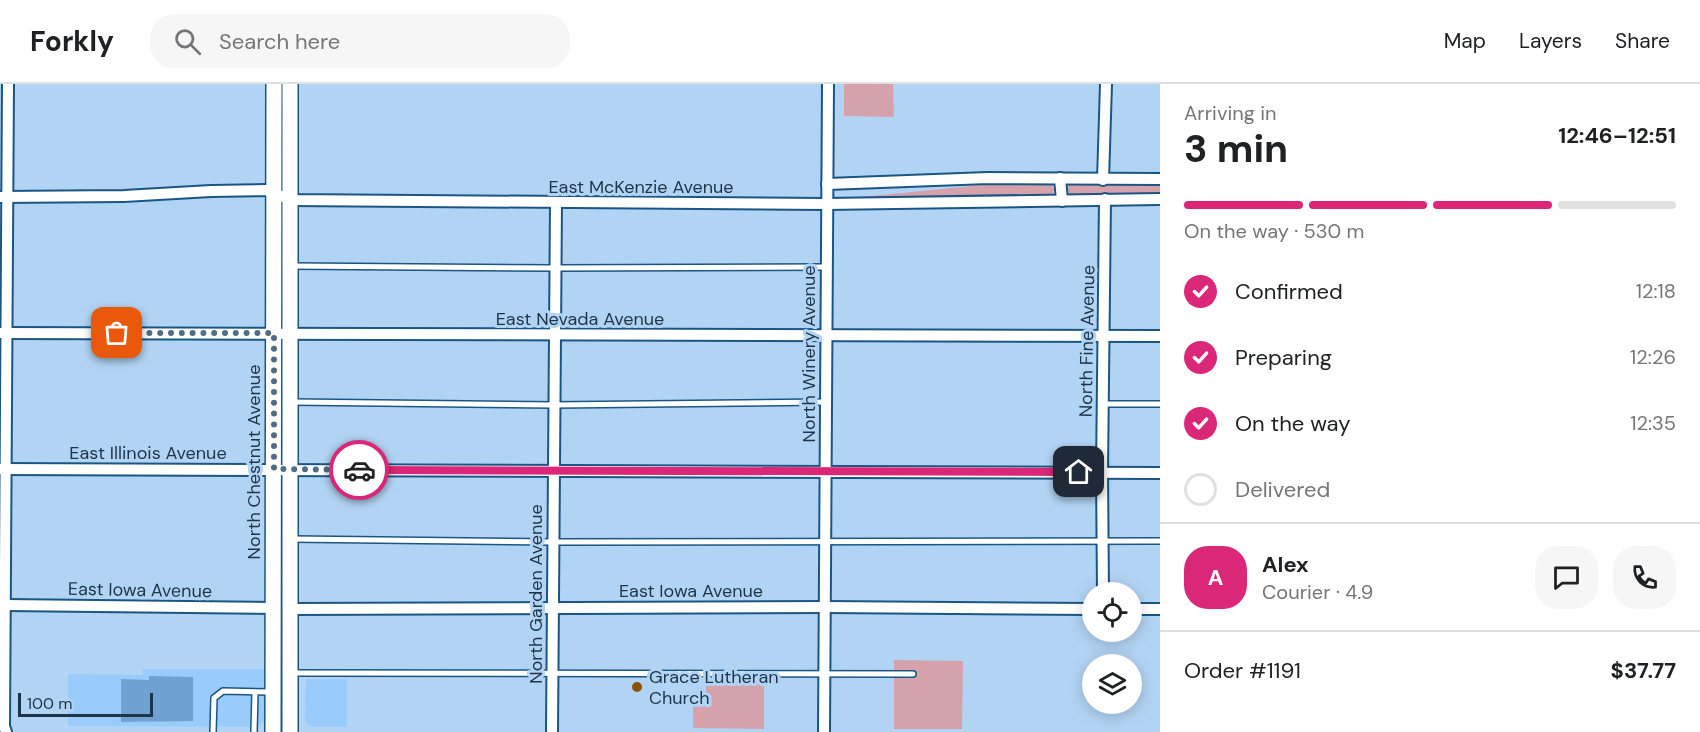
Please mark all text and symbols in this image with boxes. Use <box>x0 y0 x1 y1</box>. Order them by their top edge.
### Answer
search box <box>150 14 570 68</box>
text: Forkly <box>30 23 114 60</box>
icon: search <box>171 25 204 58</box>
text: Search here <box>219 27 340 56</box>
text: Map <box>1444 27 1486 55</box>
text: Layers <box>1519 27 1582 55</box>
text: Share <box>1615 27 1670 55</box>
text: Arriving in <box>1184 100 1276 126</box>
text: 12:46–12:51 <box>1558 121 1676 150</box>
text: 3 min <box>1184 123 1288 174</box>
street label: East McKenzie Avenue <box>548 175 734 199</box>
text: On the way · 530 m <box>1184 218 1364 244</box>
street label: North Fine Avenue <box>1074 265 1100 417</box>
street label: North Winery Avenue <box>797 266 821 442</box>
icon: check <box>1184 275 1217 308</box>
text: Confirmed <box>1235 277 1343 306</box>
text: 12:18 <box>1636 278 1676 304</box>
pin <box>91 307 142 358</box>
street label: East Nevada Avenue <box>496 307 664 331</box>
icon: bag <box>100 316 133 349</box>
icon: check <box>1184 341 1217 374</box>
text: Preparing <box>1235 343 1332 372</box>
text: 12:26 <box>1630 344 1676 370</box>
street label: North Chestnut Avenue <box>242 365 266 559</box>
icon: check <box>1184 407 1217 440</box>
text: On the way <box>1235 409 1350 438</box>
text: 12:35 <box>1630 410 1676 436</box>
courier <box>329 440 389 500</box>
street label: East Illinois Avenue <box>69 441 227 465</box>
pin <box>1053 446 1104 497</box>
icon: car <box>343 454 376 487</box>
icon: home <box>1062 455 1095 488</box>
text: Delivered <box>1235 475 1330 504</box>
street label: North Garden Avenue <box>524 504 548 684</box>
button: chat <box>1535 546 1598 609</box>
button: phone <box>1613 546 1676 609</box>
text: Alex <box>1262 550 1309 579</box>
text: A <box>1208 563 1223 592</box>
street label: East Iowa Avenue <box>68 577 212 603</box>
street label: East Iowa Avenue <box>619 579 763 603</box>
text: Courier · 4.9 <box>1262 579 1373 605</box>
map controls <box>1082 582 1142 714</box>
button: locate <box>1082 582 1142 642</box>
button: layers <box>1082 654 1142 714</box>
text: Order #1191 <box>1184 656 1301 685</box>
text: $37.77 <box>1611 656 1676 685</box>
place label: Grace Lutheran Church <box>649 665 779 710</box>
marker: Grace Lutheran Church <box>630 680 644 694</box>
scale bar <box>18 690 153 718</box>
text: 100 m <box>27 693 72 714</box>

